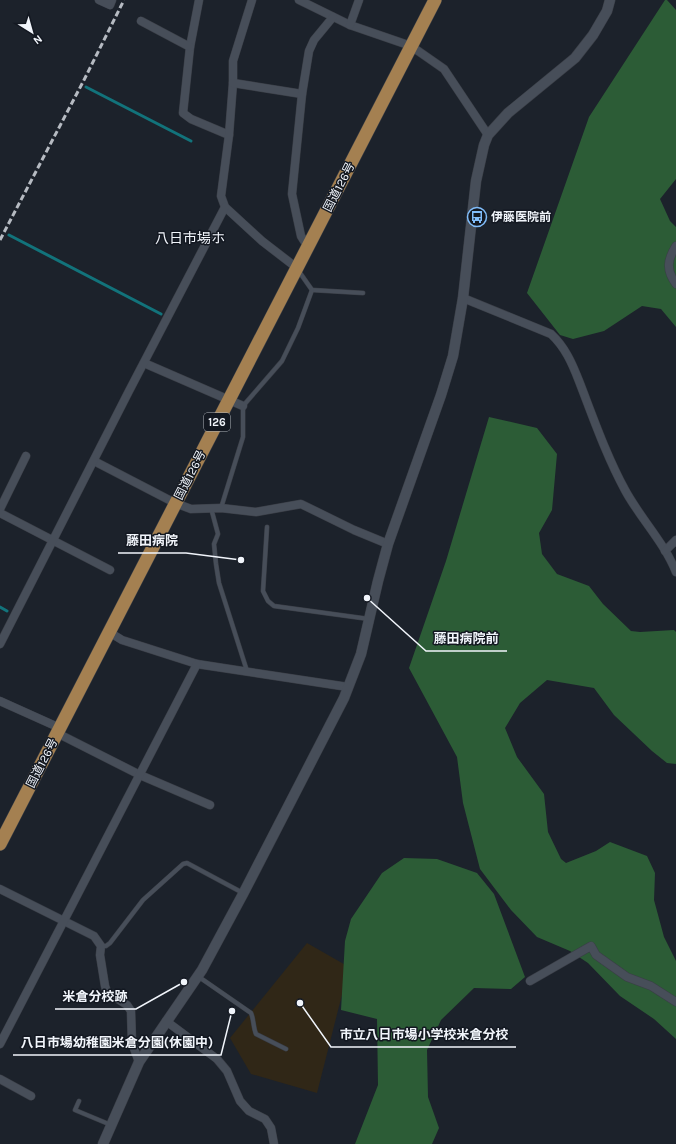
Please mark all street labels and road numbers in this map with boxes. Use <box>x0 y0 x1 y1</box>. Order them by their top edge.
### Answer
street label: 国道126号 <box>321 160 357 214</box>
road number: 126 <box>204 413 230 431</box>
street label: 国道126号 <box>172 448 208 502</box>
street label: 国道126号 <box>24 736 60 790</box>

